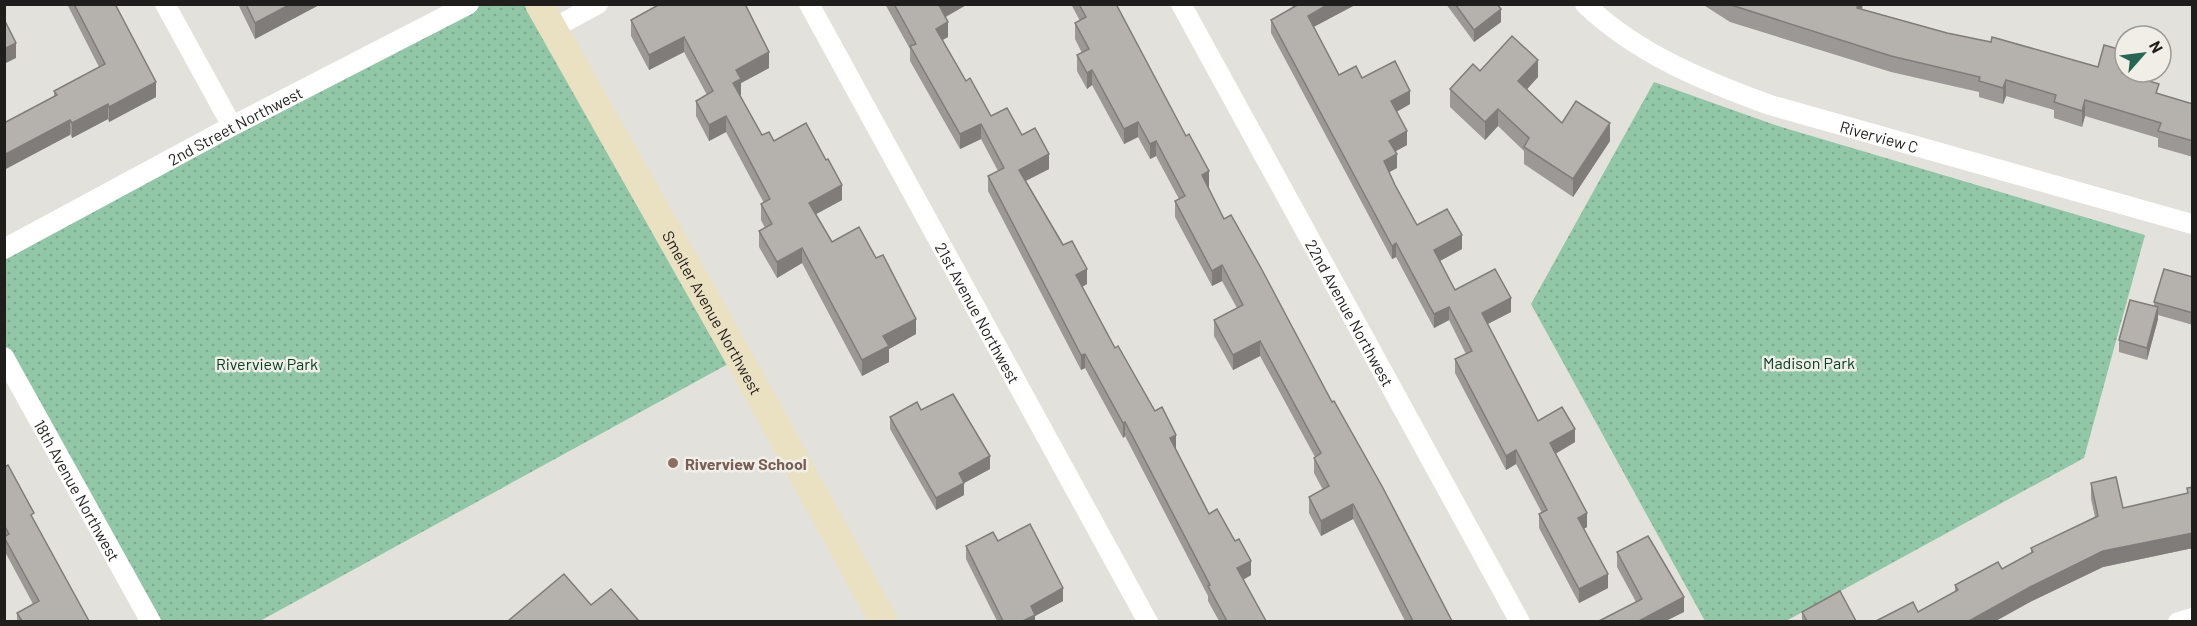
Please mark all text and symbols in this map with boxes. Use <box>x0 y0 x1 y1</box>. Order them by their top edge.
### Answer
north arrow <box>2113 24 2173 84</box>
text: N <box>2146 38 2168 56</box>
street label: 2nd Street Northwest <box>164 82 305 168</box>
street label: Riverview C <box>1838 116 1921 156</box>
street label: Smelter Avenue Northwest <box>659 227 767 398</box>
street label: 22nd Avenue Northwest <box>1302 236 1398 389</box>
street label: 21st Avenue Northwest <box>932 239 1025 386</box>
park label: Madison Park <box>1763 353 1855 372</box>
park label: Riverview Park <box>216 354 318 373</box>
street label: 18th Avenue Northwest <box>31 416 125 564</box>
place label: Riverview School <box>685 454 807 473</box>
marker: Riverview School <box>666 456 680 470</box>

